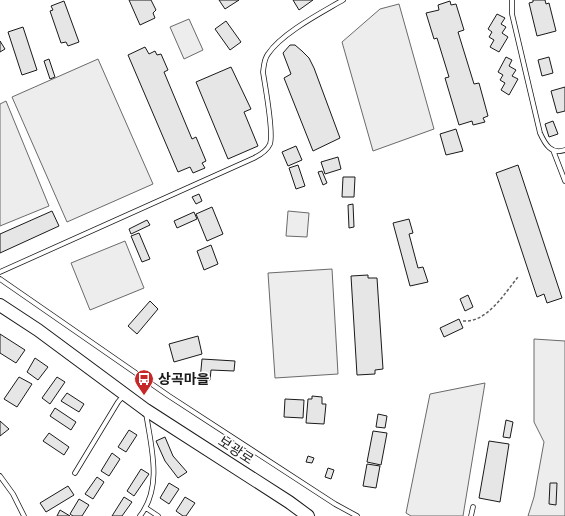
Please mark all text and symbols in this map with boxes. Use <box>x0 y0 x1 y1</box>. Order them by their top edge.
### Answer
bus stop icon: 상곡마을 <box>133 368 155 396</box>
place label: 상곡마을 <box>158 371 210 388</box>
street label: 보광로 <box>215 433 257 468</box>

